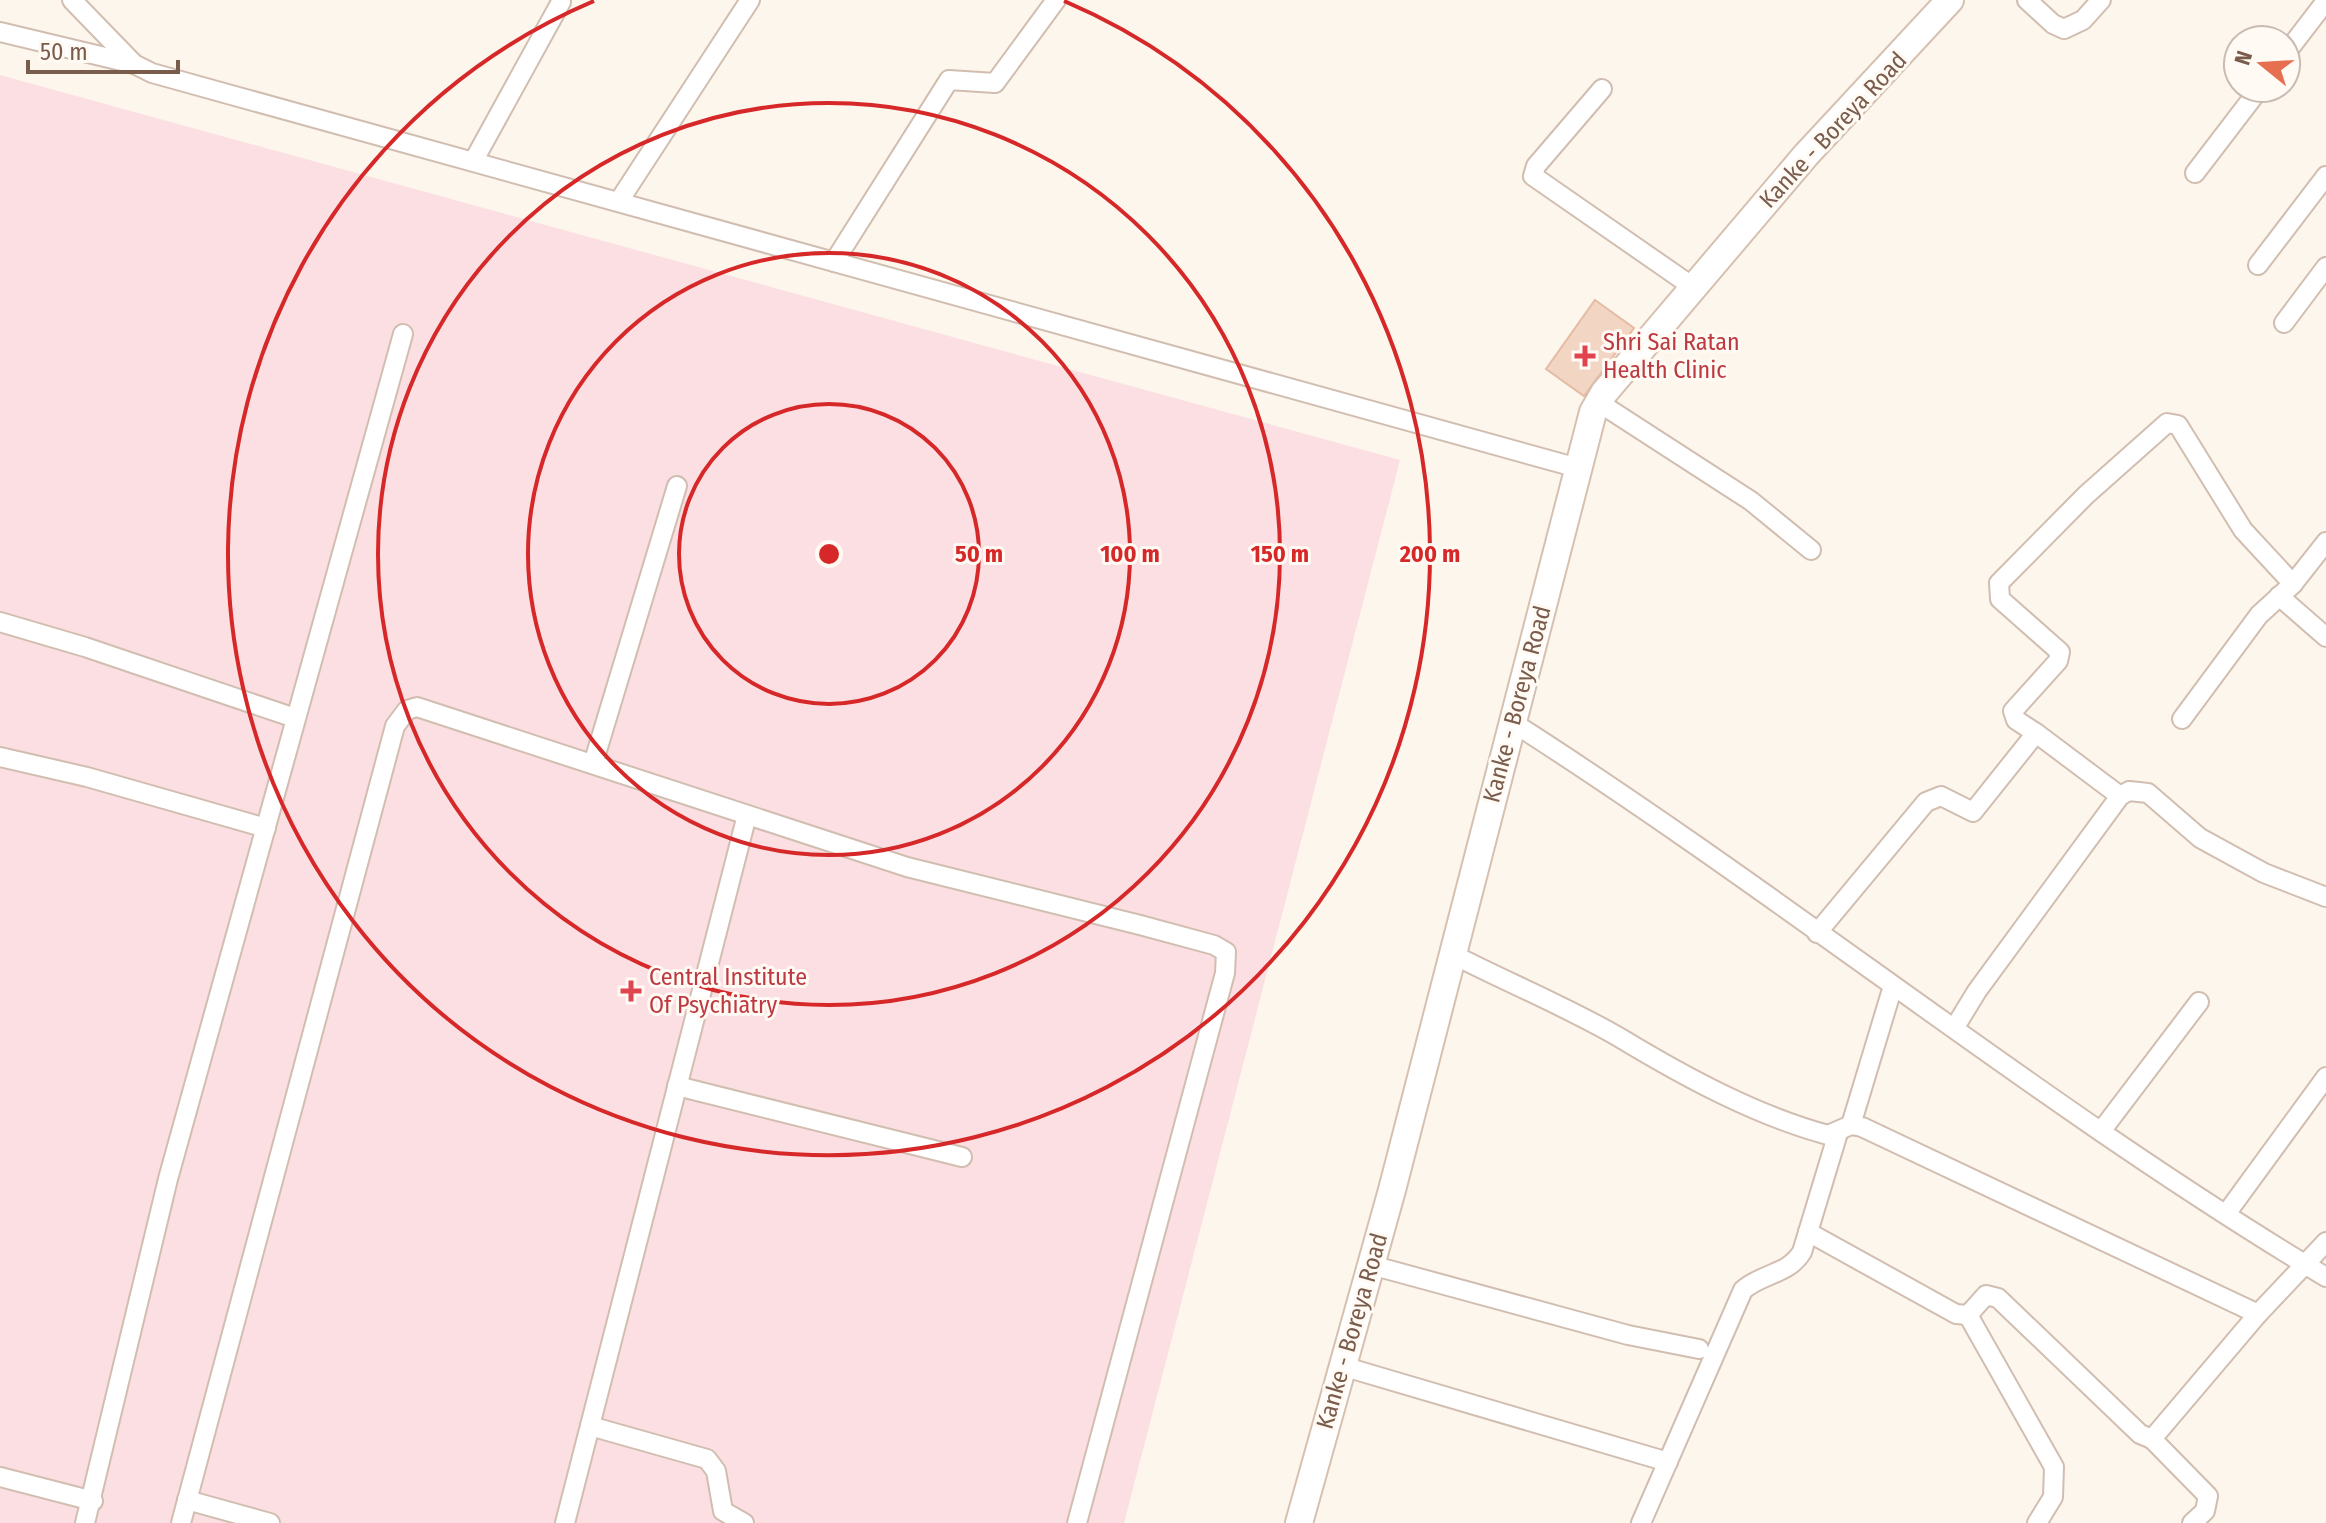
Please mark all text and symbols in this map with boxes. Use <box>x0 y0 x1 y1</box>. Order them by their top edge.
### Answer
scale bar <box>28 24 178 74</box>
north arrow <box>2222 24 2302 104</box>
text: 50 m <box>40 38 88 66</box>
street label: Kanke - Boreya Road <box>1754 46 1912 214</box>
text: N <box>2229 48 2258 68</box>
place label: Shri Sai Ratan Health Clinic <box>1603 328 1740 384</box>
marker: Shri Sai Ratan Health Clinic <box>1574 345 1596 367</box>
centre of rings <box>815 540 843 568</box>
text: 50 m <box>955 540 1003 568</box>
text: 100 m <box>1100 540 1160 568</box>
text: 150 m <box>1251 540 1309 568</box>
text: 200 m <box>1399 540 1460 568</box>
street label: Kanke - Boreya Road <box>1477 603 1557 805</box>
place label: Central Institute Of Psychiatry <box>649 963 807 1019</box>
marker: Central Institute Of Psychiatry <box>620 980 642 1002</box>
street label: Kanke - Boreya Road <box>1311 1230 1393 1432</box>

